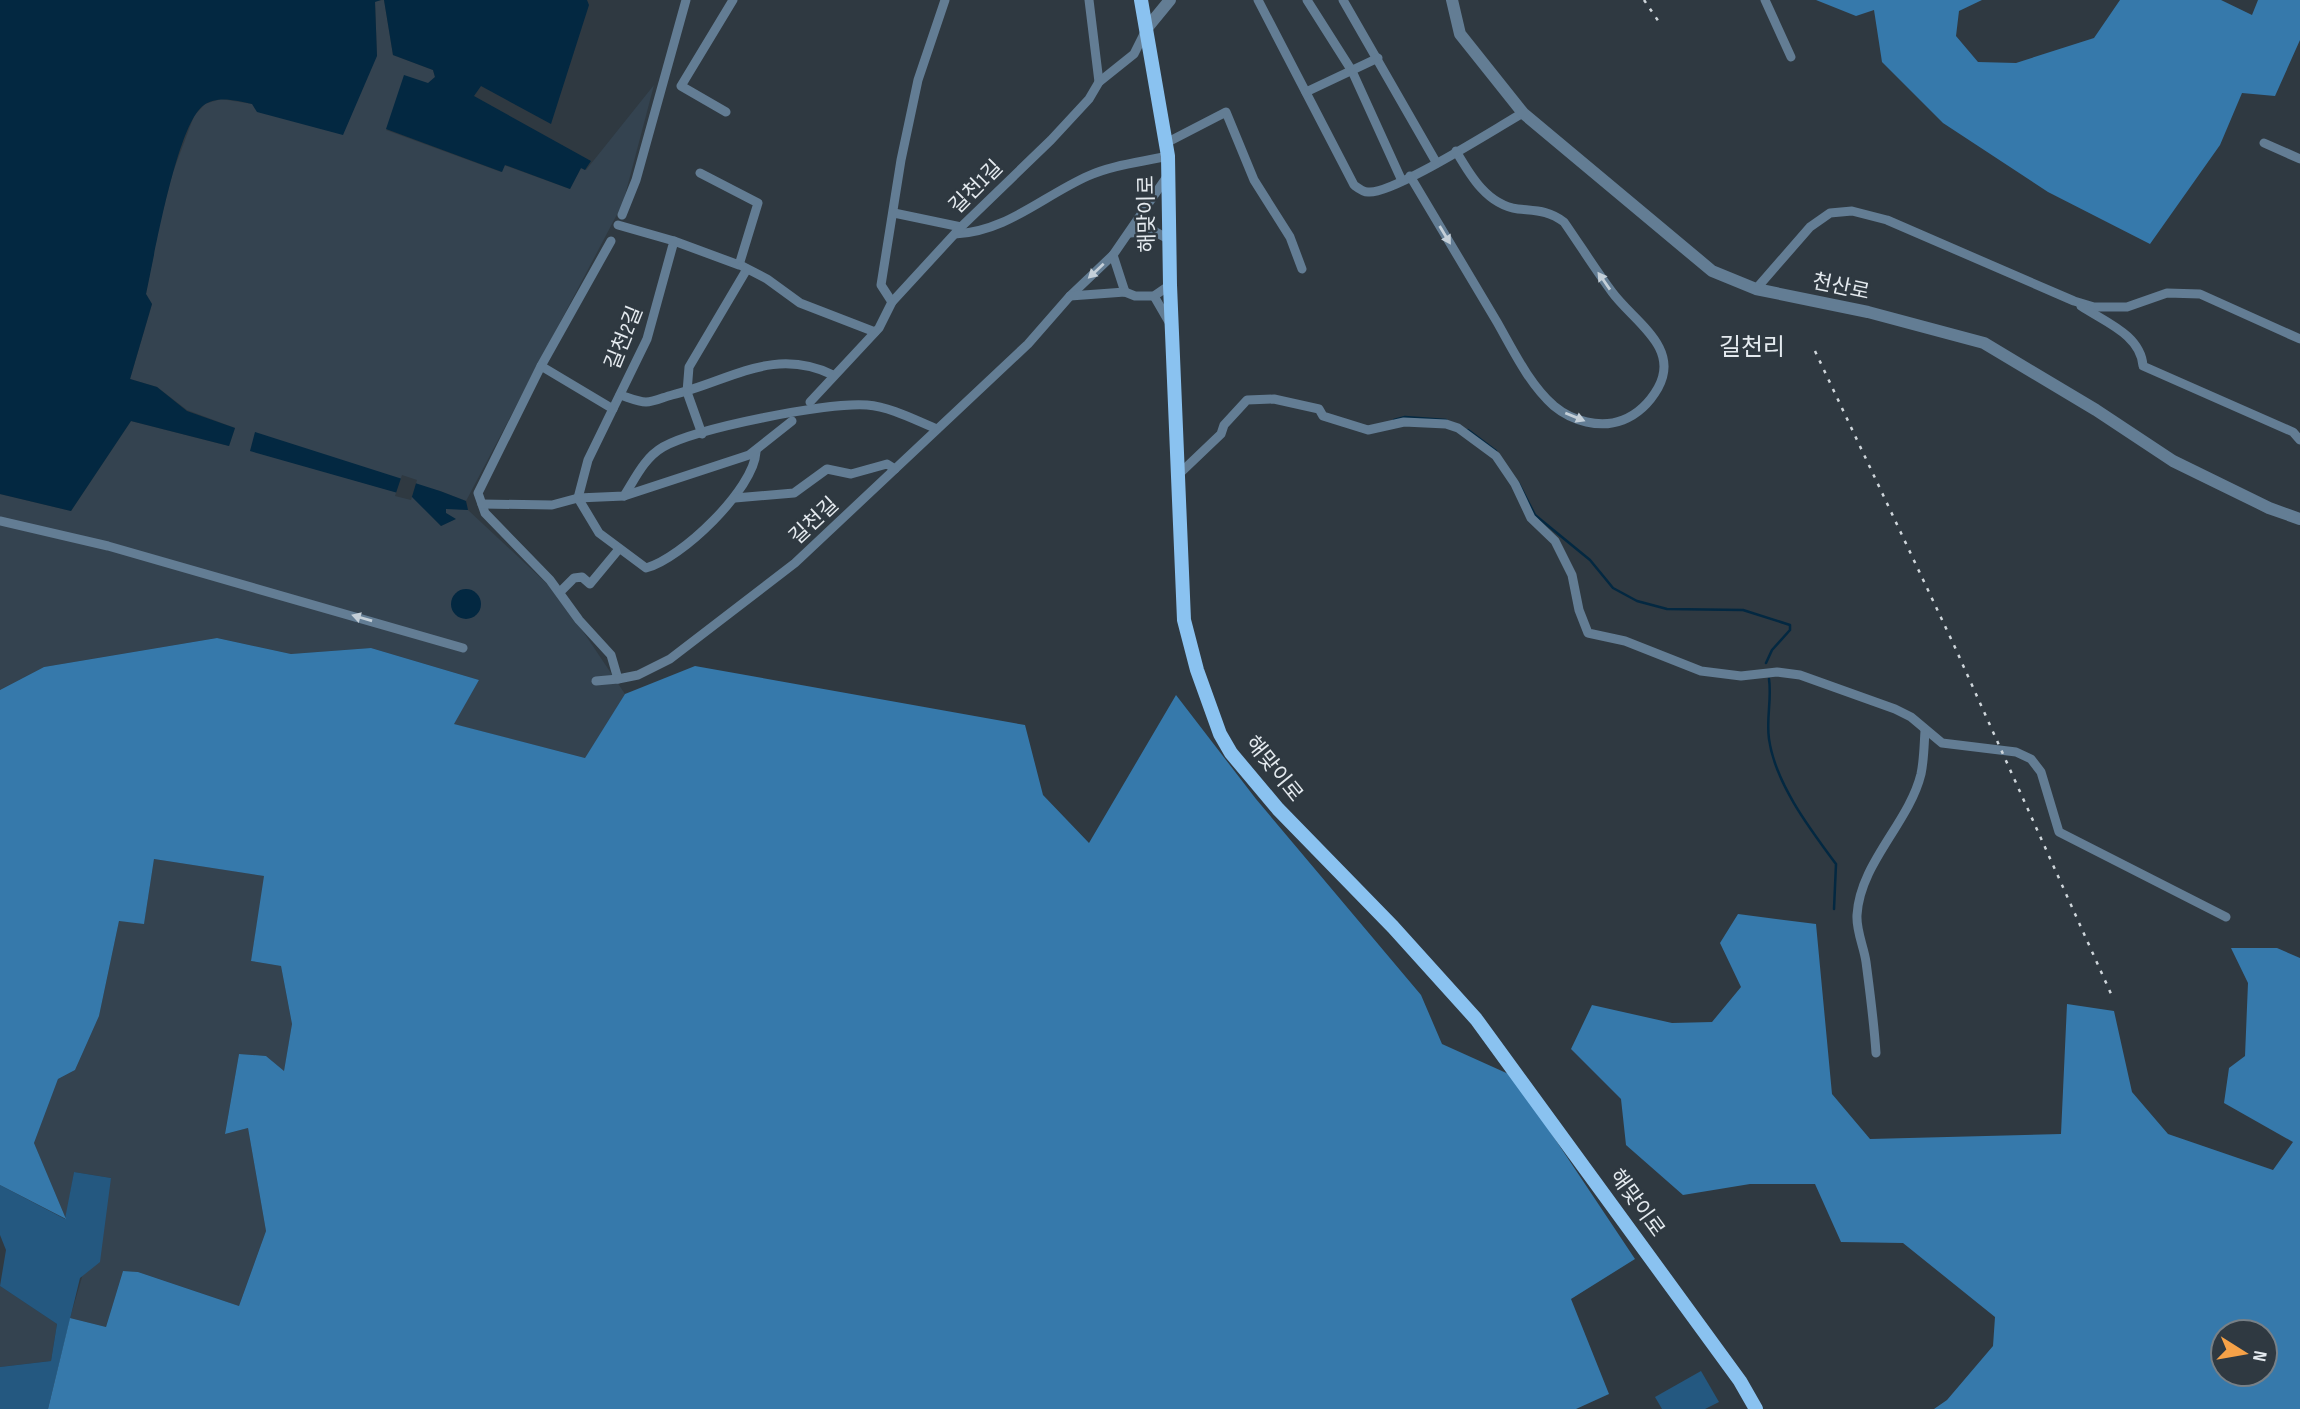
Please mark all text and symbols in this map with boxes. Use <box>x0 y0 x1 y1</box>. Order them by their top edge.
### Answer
street label: 길천1길 <box>944 155 1008 219</box>
street label: 해맞이로 <box>1134 175 1160 253</box>
one-way arrow <box>1439 225 1451 244</box>
one-way arrow <box>1088 263 1105 279</box>
street label: 천산로 <box>1810 269 1872 305</box>
one-way arrow <box>1598 271 1611 291</box>
street label: 길천2길 <box>600 302 648 374</box>
district label: 길천리 <box>1719 333 1785 362</box>
one-way arrow <box>1565 411 1586 422</box>
street label: 길천길 <box>784 492 844 550</box>
one-way arrow <box>351 613 372 623</box>
street label: 해맞이로 <box>1240 731 1308 807</box>
street label: 해맞이로 <box>1604 1164 1670 1242</box>
north arrow <box>2209 1318 2279 1388</box>
text: N <box>2247 1349 2271 1363</box>

